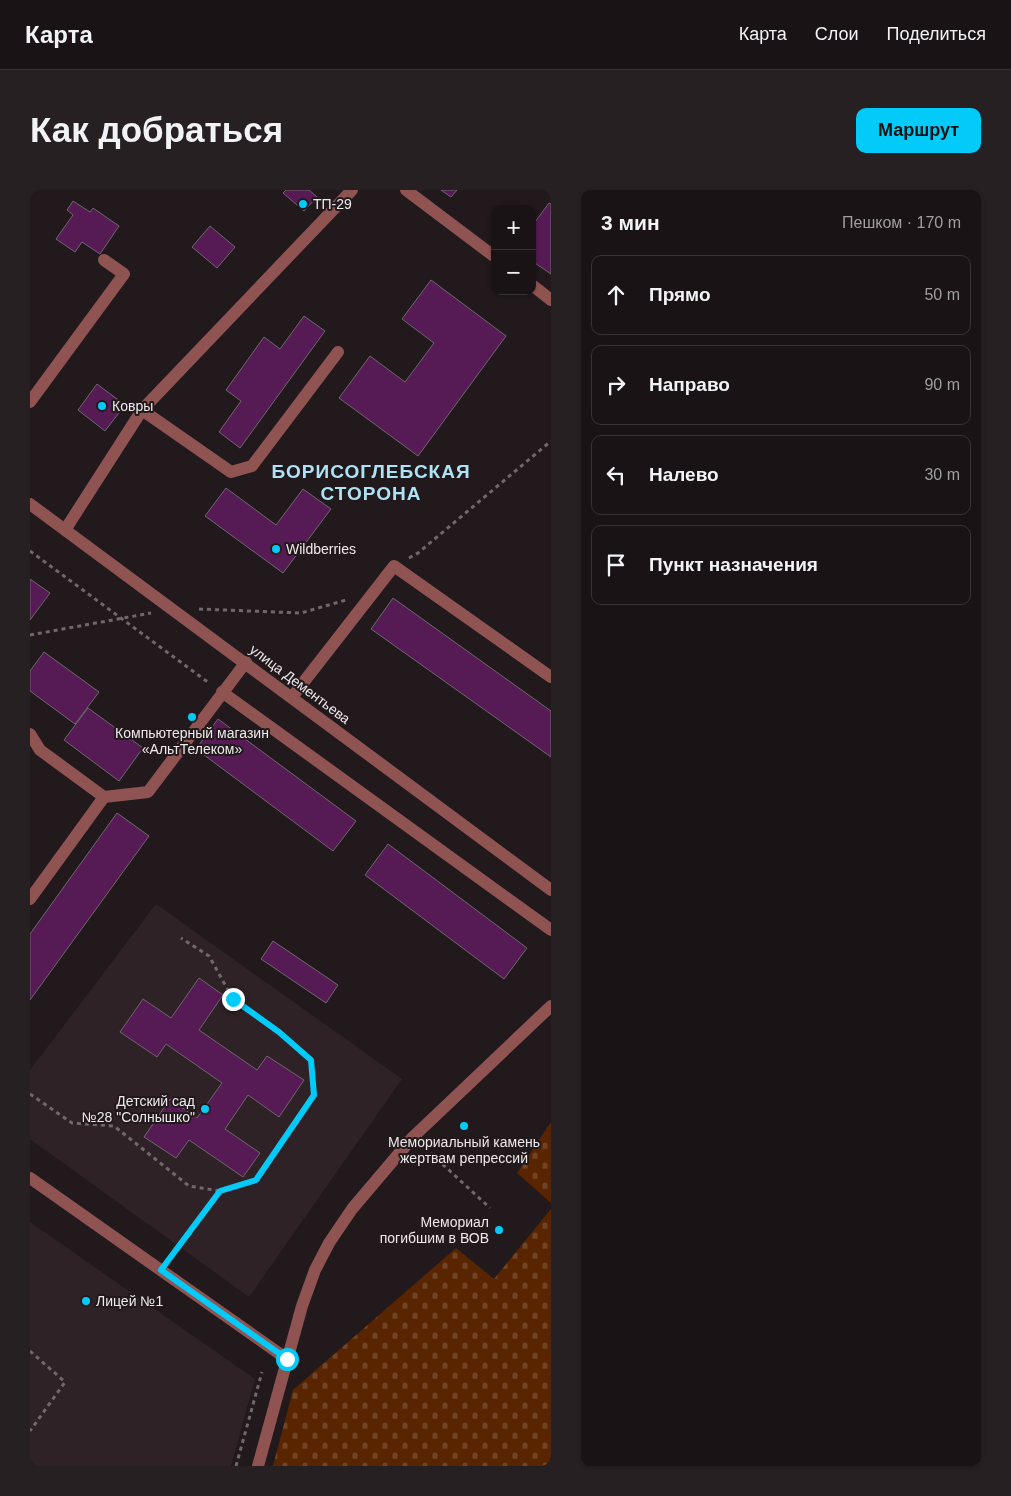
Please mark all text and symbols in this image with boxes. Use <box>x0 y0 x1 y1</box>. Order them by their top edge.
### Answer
text: Карта <box>25 21 93 48</box>
text: Карта <box>739 24 787 44</box>
text: Слои <box>815 24 859 44</box>
text: Поделиться <box>887 24 986 44</box>
button: Маршрут <box>856 108 981 153</box>
text: Как добраться <box>30 110 283 149</box>
place label: ТП-29 <box>313 196 352 212</box>
marker: ТП-29 <box>297 198 309 210</box>
map controls <box>491 205 536 295</box>
button: + <box>491 205 536 250</box>
text: 3 мин <box>601 211 660 234</box>
text: Пешком · 170 m <box>842 214 961 231</box>
button: − <box>491 250 536 295</box>
icon: ahead <box>602 281 630 309</box>
text: Прямо <box>649 284 711 305</box>
text: 50 m <box>924 286 960 303</box>
icon: right <box>602 371 630 399</box>
text: Направо <box>649 374 730 395</box>
text: 90 m <box>924 376 960 393</box>
place label: Ковры <box>112 398 153 414</box>
marker: Ковры <box>96 400 108 412</box>
district label: БОРИСОГЛЕБСКАЯ СТОРОНА <box>271 461 471 504</box>
icon: left <box>602 461 630 489</box>
text: Налево <box>649 464 719 485</box>
text: 30 m <box>924 466 960 483</box>
place label: Wildberries <box>286 541 356 557</box>
marker: Wildberries <box>270 543 282 555</box>
icon: arrive <box>602 551 630 579</box>
text: Пункт назначения <box>649 554 818 575</box>
street label: улица Дементьева <box>247 641 353 727</box>
marker: Компьютерный магазин «АльтТелеком» <box>186 711 198 723</box>
place label: Компьютерный магазин «АльтТелеком» <box>115 725 269 757</box>
route end <box>222 988 245 1011</box>
place label: Детский сад №28 "Солнышко" <box>82 1093 195 1125</box>
marker: Детский сад №28 "Солнышко" <box>199 1103 211 1115</box>
marker: Мемориальный камень жертвам репрессий <box>458 1120 470 1132</box>
place label: Мемориальный камень жертвам репрессий <box>388 1134 540 1166</box>
place label: Мемориал погибшим в ВОВ <box>380 1214 489 1246</box>
marker: Мемориал погибшим в ВОВ <box>493 1224 505 1236</box>
place label: Лицей №1 <box>96 1293 163 1309</box>
marker: Лицей №1 <box>80 1295 92 1307</box>
route start <box>276 1348 299 1371</box>

